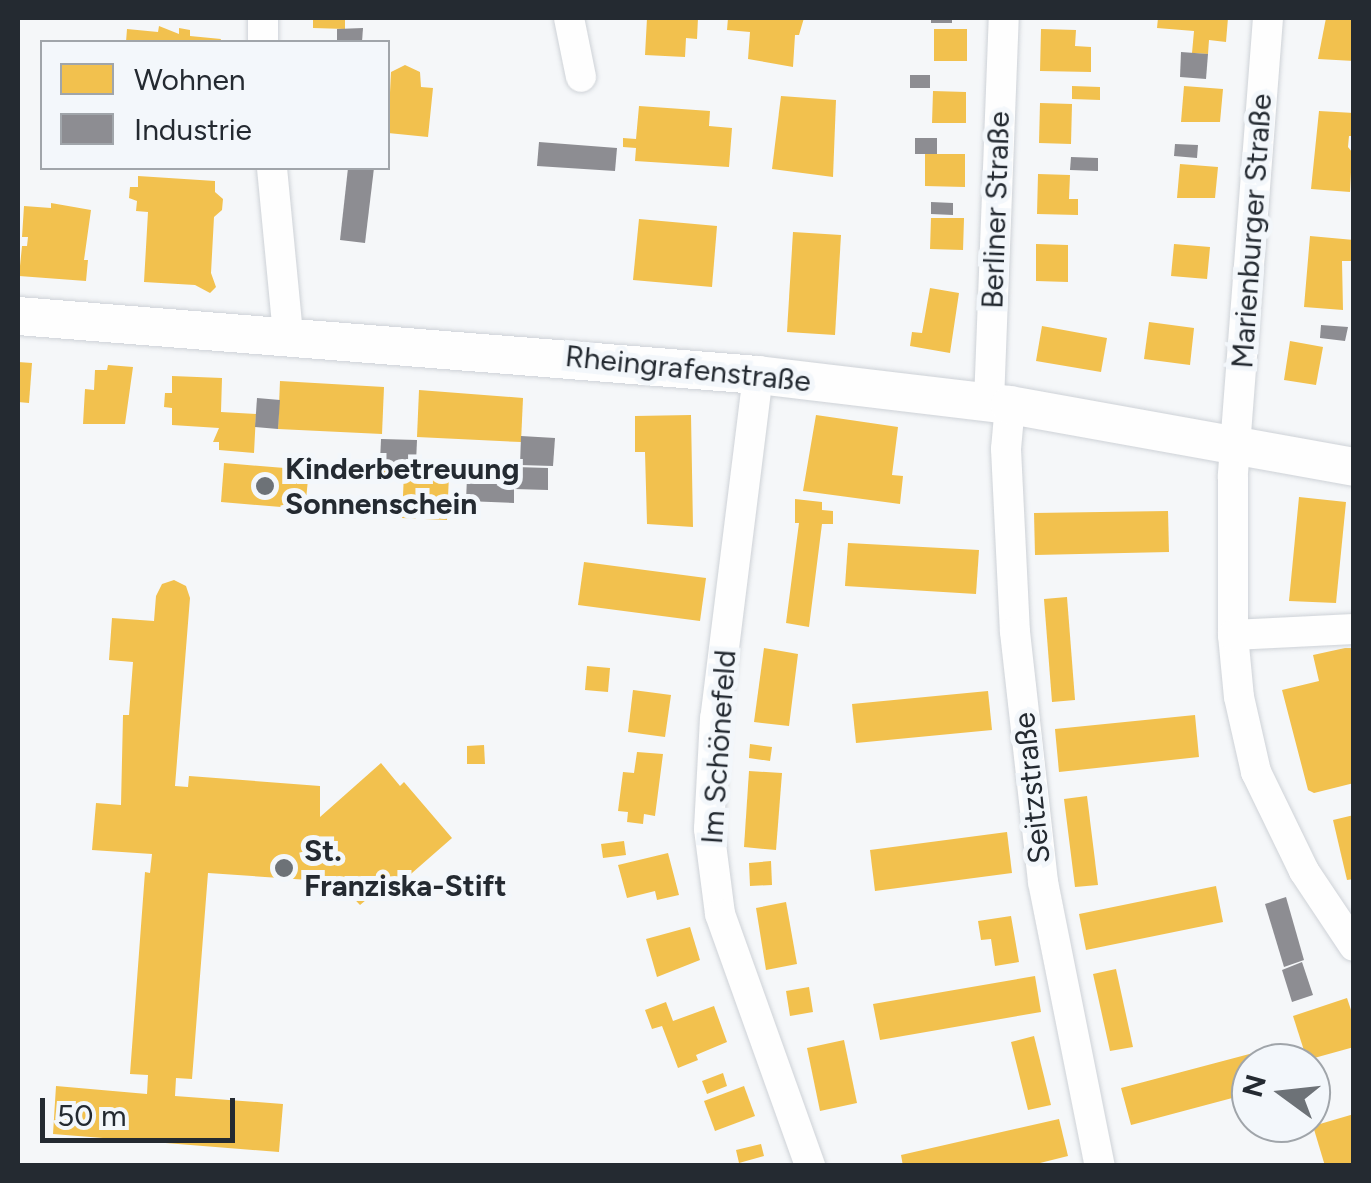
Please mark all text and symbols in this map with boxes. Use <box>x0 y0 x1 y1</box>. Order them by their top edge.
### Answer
legend <box>40 40 390 170</box>
text: Wohnen <box>134 61 246 98</box>
street label: Marienburger Straße <box>1224 92 1280 370</box>
text: Industrie <box>134 111 252 148</box>
street label: Berliner Straße <box>975 111 1017 309</box>
street label: Rheingrafenstraße <box>563 338 813 400</box>
place label: Kinderbetreuung Sonnenschein <box>285 451 519 522</box>
marker: Kinderbetreuung Sonnenschein <box>254 475 276 497</box>
street label: Im Schönefeld <box>694 649 744 845</box>
street label: Seitzstraße <box>1006 711 1058 865</box>
place label: St. Franziska-Stift <box>304 833 506 904</box>
marker: St. Franziska-Stift <box>273 857 295 879</box>
north arrow <box>1231 1043 1331 1143</box>
text: N <box>1235 1071 1273 1101</box>
scale bar <box>45 1078 240 1140</box>
text: 50 m <box>57 1097 126 1134</box>

